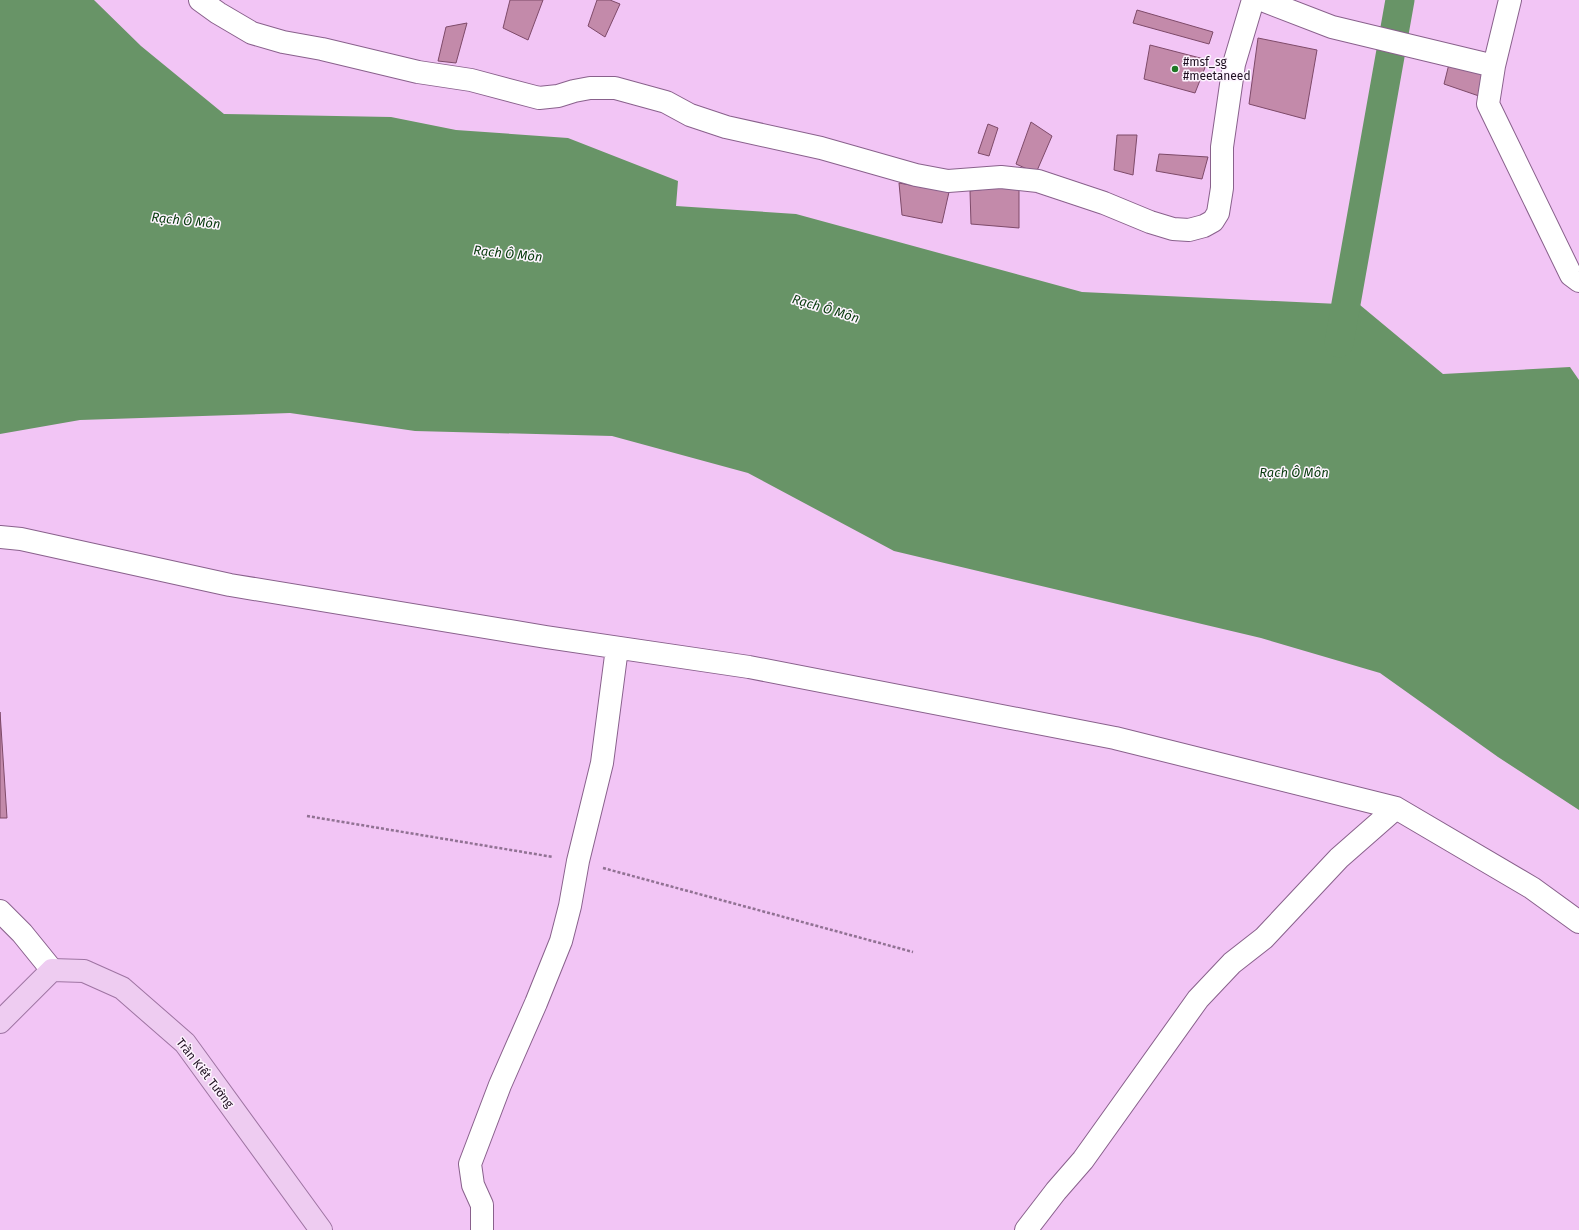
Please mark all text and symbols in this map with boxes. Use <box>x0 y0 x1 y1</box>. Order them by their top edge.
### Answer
place label: #msf_sg #meetaneed <box>1183 55 1251 83</box>
marker: #msf_sg #meetaneed <box>1170 64 1180 74</box>
water label: Rạch Ô Môn <box>151 209 221 232</box>
water label: Rạch Ô Môn <box>473 242 543 265</box>
water label: Rạch Ô Môn <box>790 291 861 326</box>
water label: Rạch Ô Môn <box>1259 465 1329 480</box>
street label: Trần Kiết Tường <box>173 1035 238 1111</box>

